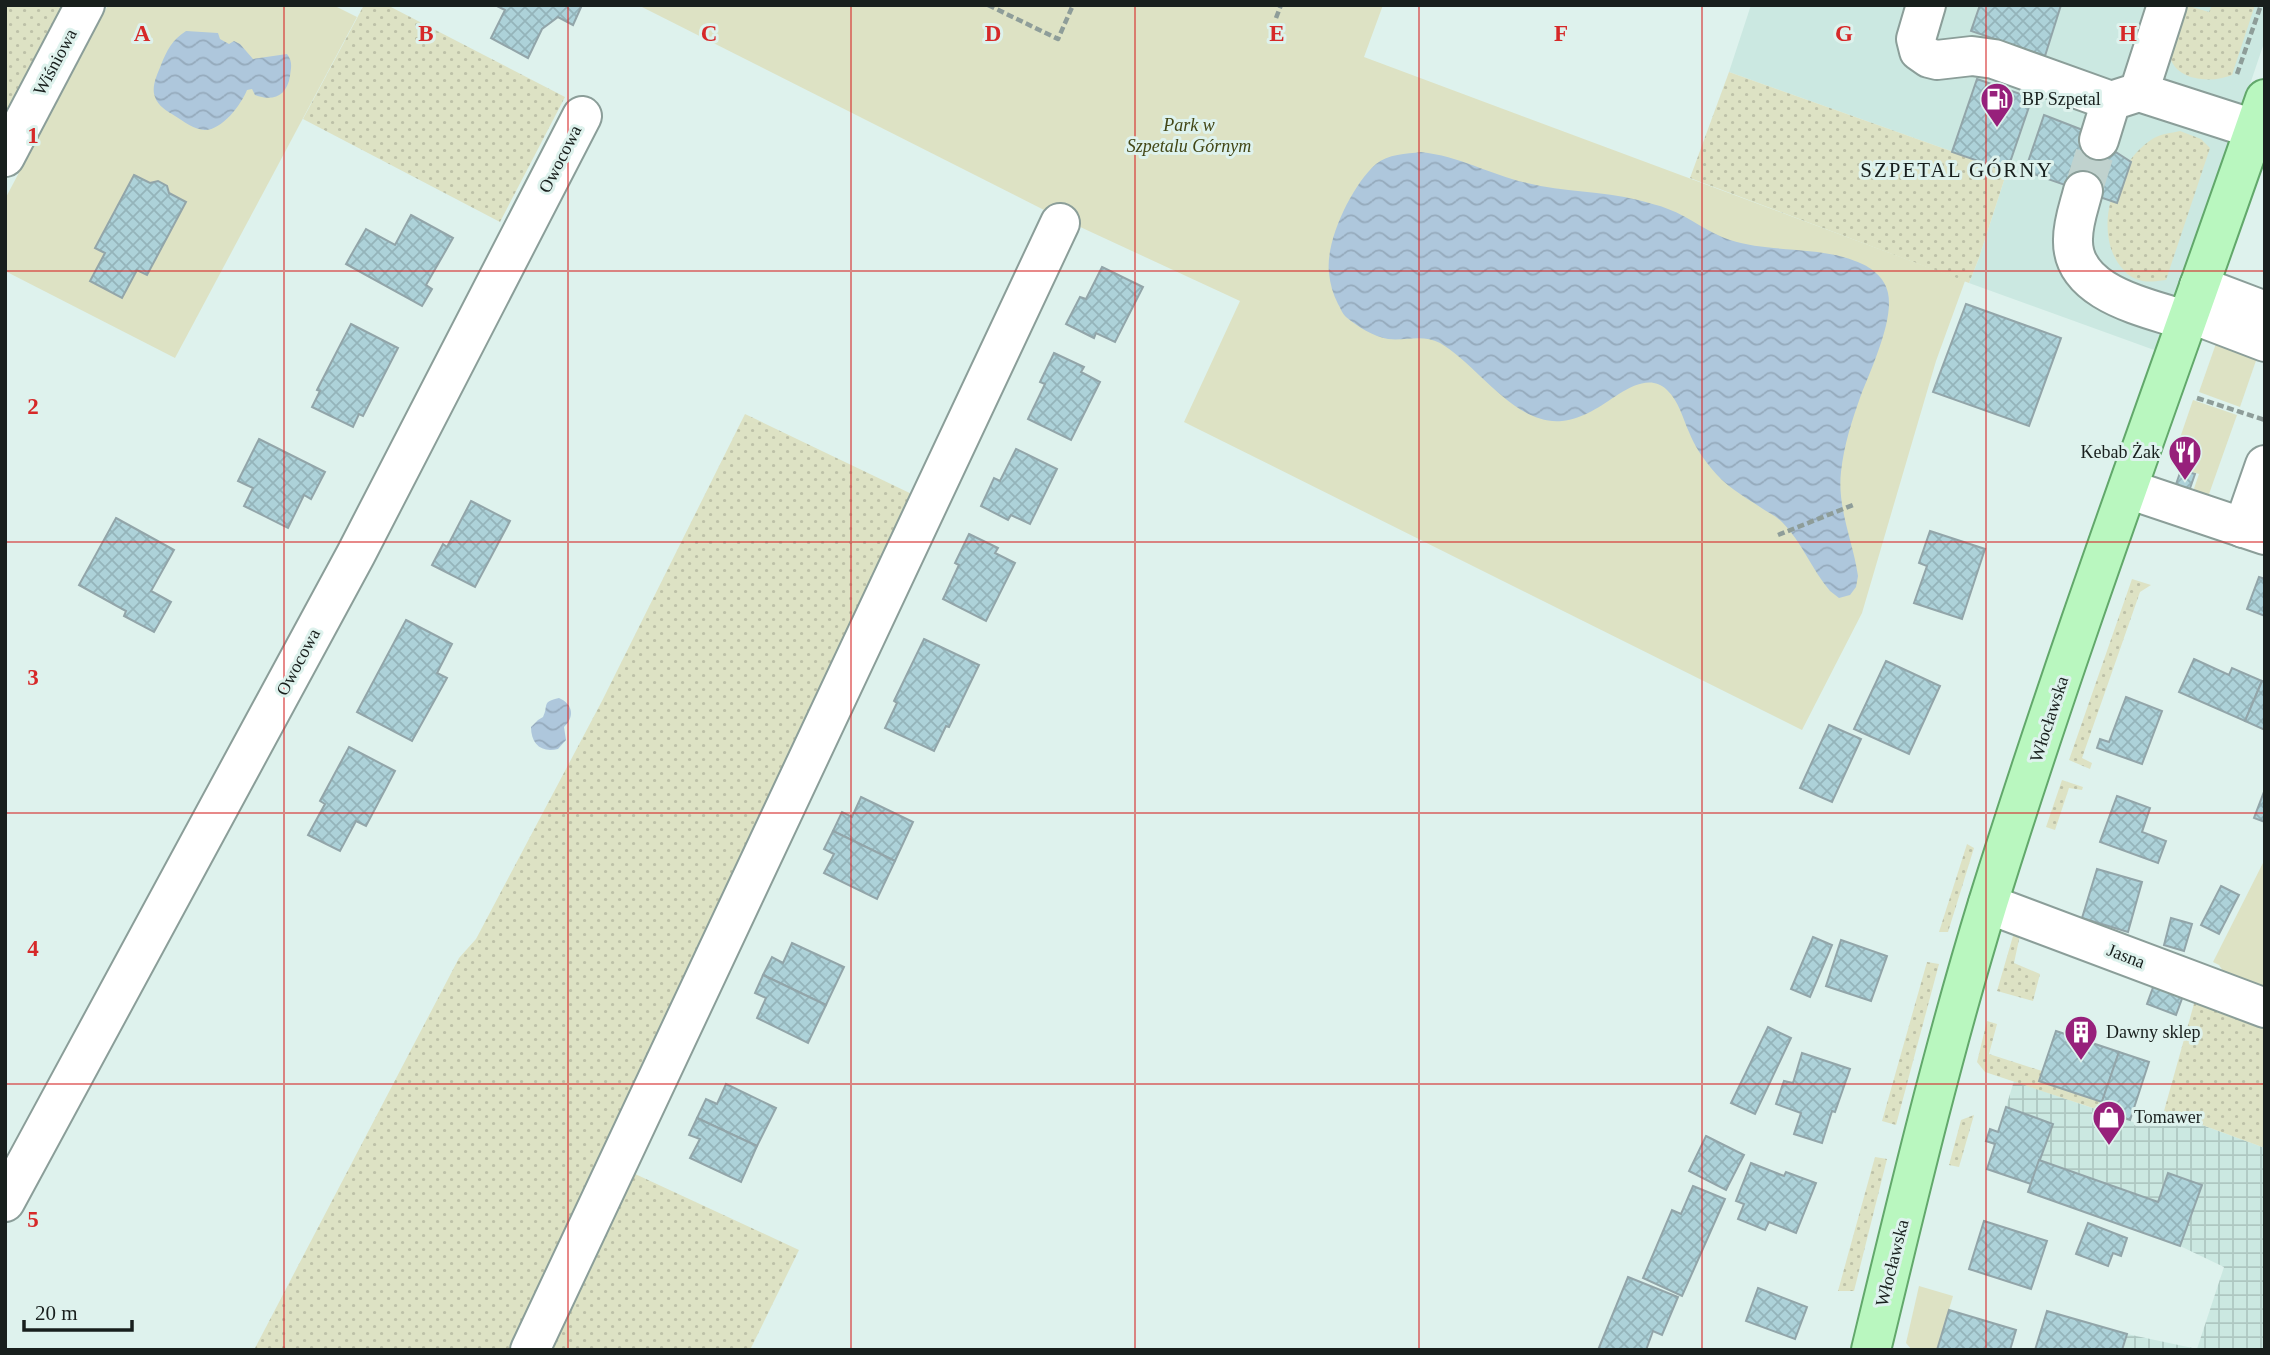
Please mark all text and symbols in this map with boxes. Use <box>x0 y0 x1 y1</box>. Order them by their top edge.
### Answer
text: A <box>134 21 151 46</box>
text: B <box>418 21 434 46</box>
text: C <box>701 21 717 46</box>
text: D <box>985 21 1001 46</box>
text: E <box>1269 21 1285 46</box>
text: F <box>1554 21 1568 46</box>
text: G <box>1835 21 1853 46</box>
text: H <box>2119 21 2137 46</box>
street label: Wiśniowa <box>29 25 81 99</box>
fuel station icon: BP Szpetal <box>1978 80 2016 129</box>
place label: BP Szpetal <box>2022 89 2101 109</box>
park label: Park w Szpetalu Górnym <box>1127 115 1251 156</box>
street label: Owocowa <box>535 122 585 196</box>
text: 1 <box>27 123 39 148</box>
district label: SZPETAL GÓRNY <box>1860 158 2054 182</box>
text: 2 <box>27 394 39 419</box>
restaurant icon: Kebab Żak <box>2166 433 2204 482</box>
place label: Kebab Żak <box>2081 442 2160 462</box>
street label: Owocowa <box>272 625 324 699</box>
text: 3 <box>27 665 39 690</box>
street label: Włocławska <box>2026 674 2072 764</box>
text: 4 <box>27 936 39 961</box>
street label: Jasna <box>2104 940 2148 972</box>
building icon: Dawny sklep <box>2062 1013 2100 1062</box>
place label: Dawny sklep <box>2106 1022 2200 1042</box>
shop icon: Tomawer <box>2090 1098 2128 1147</box>
place label: Tomawer <box>2134 1107 2202 1127</box>
text: 5 <box>27 1207 39 1232</box>
street label: Włocławska <box>1872 1217 1912 1309</box>
scale bar <box>24 1288 133 1332</box>
text: 20 m <box>35 1301 78 1325</box>

